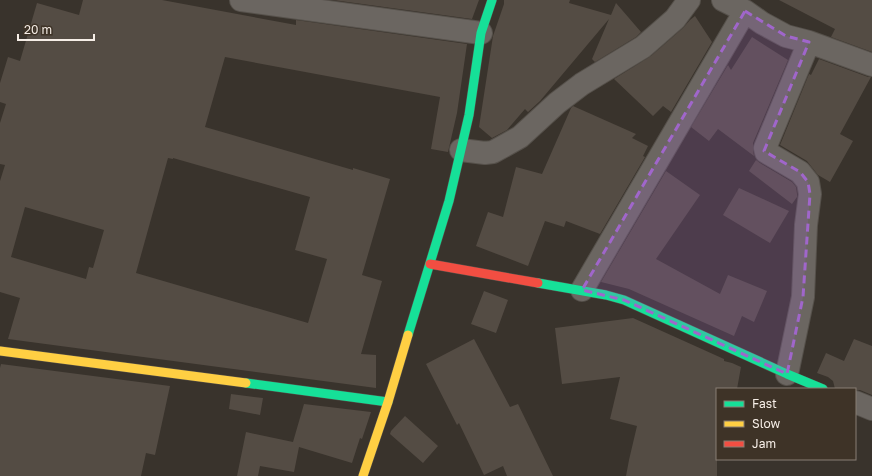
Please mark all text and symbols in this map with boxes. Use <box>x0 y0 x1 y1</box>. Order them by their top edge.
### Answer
scale bar <box>18 16 94 42</box>
text: 20 m <box>24 22 52 37</box>
legend <box>716 388 856 460</box>
text: Fast <box>752 396 777 411</box>
text: Slow <box>752 416 780 431</box>
text: Jam <box>752 436 776 451</box>

